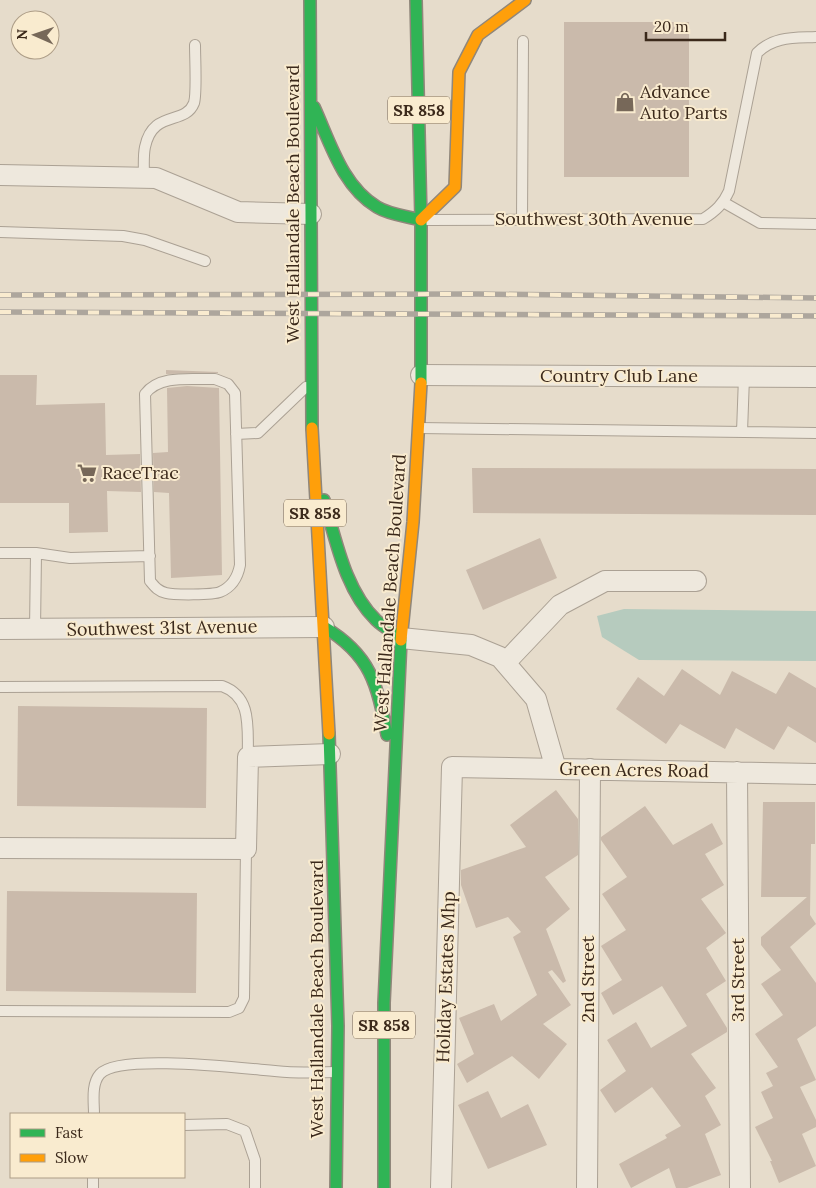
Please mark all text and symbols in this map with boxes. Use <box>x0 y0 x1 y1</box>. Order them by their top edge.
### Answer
north arrow <box>10 10 60 60</box>
scale bar <box>646 10 725 42</box>
text: 20 m <box>654 17 689 36</box>
text: N <box>13 29 31 40</box>
street label: West Hallandale Beach Boulevard <box>281 64 304 343</box>
place label: Advance Auto Parts <box>639 80 728 124</box>
shop icon: Advance Auto Parts <box>614 91 636 113</box>
road number: SR 858 <box>388 96 450 124</box>
street label: Southwest 30th Avenue <box>495 207 693 230</box>
street label: Country Club Lane <box>540 364 698 387</box>
street label: West Hallandale Beach Boulevard <box>368 453 411 733</box>
place label: RaceTrac <box>102 461 179 484</box>
supermarket icon: RaceTrac <box>76 462 98 484</box>
road number: SR 858 <box>284 499 346 526</box>
street label: Southwest 31st Avenue <box>66 614 258 641</box>
street label: Green Acres Road <box>559 757 709 782</box>
street label: West Hallandale Beach Boulevard <box>305 859 328 1138</box>
street label: Holiday Estates Mhp <box>431 891 460 1063</box>
street label: 2nd Street <box>576 935 599 1023</box>
street label: 3rd Street <box>726 938 749 1022</box>
road number: SR 858 <box>353 1012 415 1038</box>
legend <box>10 1113 185 1178</box>
text: Fast <box>55 1123 83 1142</box>
text: Slow <box>55 1148 88 1167</box>

